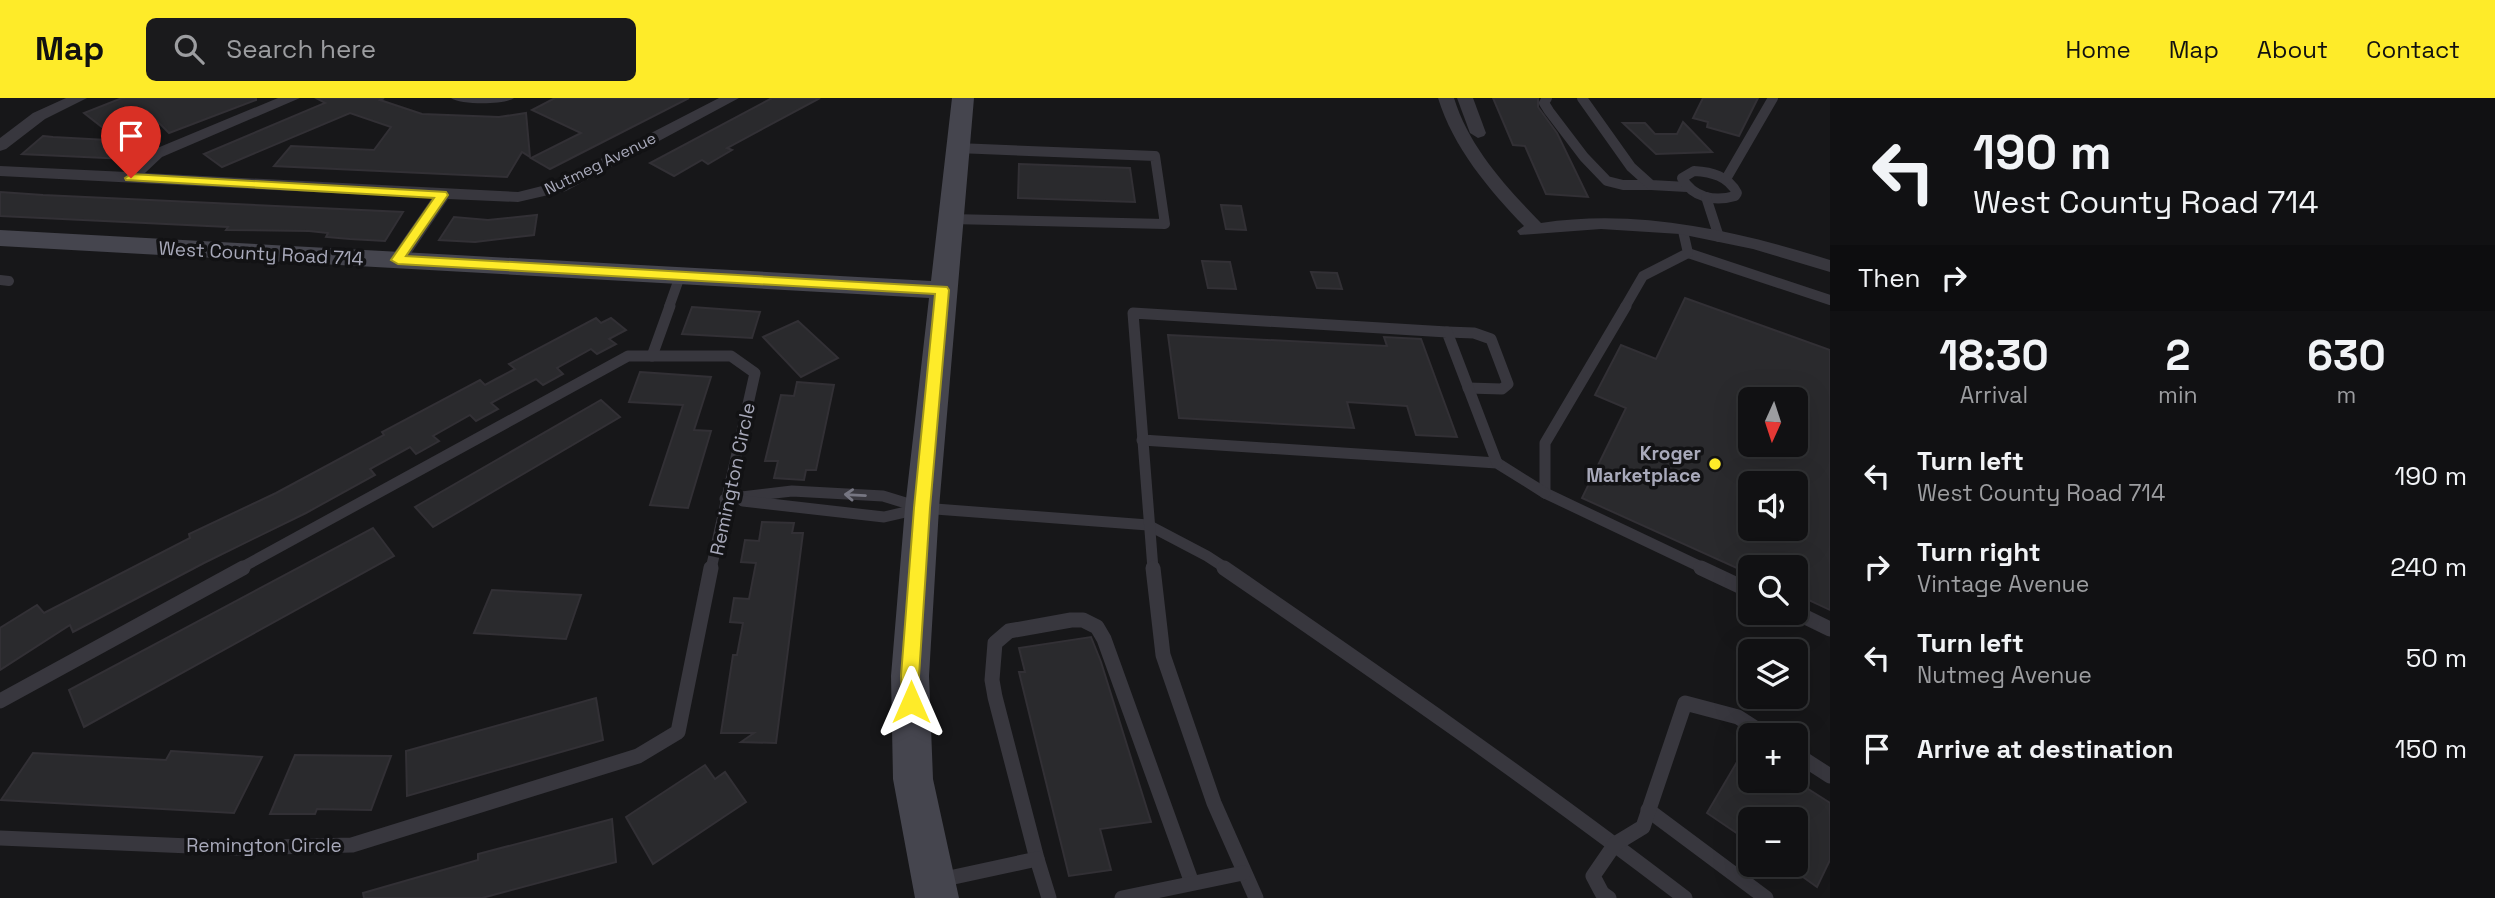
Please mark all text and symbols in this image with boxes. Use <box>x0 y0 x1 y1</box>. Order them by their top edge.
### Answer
search box <box>146 18 636 81</box>
text: Map <box>35 28 104 70</box>
icon: search <box>170 30 208 68</box>
text: Search here <box>226 32 376 66</box>
text: Home <box>2065 34 2131 65</box>
text: Map <box>2169 34 2219 65</box>
text: About <box>2257 34 2328 65</box>
text: Contact <box>2366 34 2460 65</box>
pin <box>101 106 161 178</box>
icon: arrive <box>112 117 150 155</box>
text: 190 m <box>1973 121 2111 183</box>
icon: left <box>1858 126 1949 217</box>
street label: Nutmeg Avenue <box>541 127 660 200</box>
text: West County Road 714 <box>1973 182 2318 222</box>
street label: West County Road 714 <box>158 236 364 271</box>
icon: right <box>1935 259 1973 297</box>
text: Then <box>1858 261 1921 295</box>
text: 18:30 <box>1939 329 2049 382</box>
text: 2 <box>2165 329 2190 382</box>
text: 630 <box>2307 329 2386 382</box>
text: Arrival <box>1960 380 2028 410</box>
text: min <box>2158 380 2198 410</box>
text: m <box>2336 380 2356 410</box>
north arrow <box>1738 387 1808 457</box>
map controls <box>1738 387 1808 877</box>
street label: Remington Circle <box>704 400 761 558</box>
place label: Kroger Marketplace <box>1586 441 1701 488</box>
text: Turn left <box>1917 444 2024 478</box>
marker: Kroger Marketplace <box>1707 456 1723 472</box>
icon: left <box>1858 457 1896 495</box>
text: 190 m <box>2395 459 2467 493</box>
button: sound <box>1738 471 1808 541</box>
text: West County Road 714 <box>1917 478 2165 508</box>
one-way arrow <box>844 488 867 501</box>
text: Turn right <box>1917 535 2041 569</box>
icon: right <box>1858 548 1896 586</box>
text: 240 m <box>2390 550 2467 584</box>
button: search <box>1738 555 1808 625</box>
text: Vintage Avenue <box>1917 569 2089 599</box>
text: Turn left <box>1917 626 2024 660</box>
button: layers <box>1738 639 1808 709</box>
icon: left <box>1858 639 1896 677</box>
text: 50 m <box>2406 641 2467 675</box>
text: Nutmeg Avenue <box>1917 660 2092 690</box>
position arrow <box>874 665 948 739</box>
button: + <box>1738 723 1808 793</box>
icon: arrive <box>1858 730 1896 768</box>
text: Arrive at destination <box>1917 732 2174 766</box>
text: 150 m <box>2395 732 2467 766</box>
button: − <box>1738 807 1808 877</box>
street label: Remington Circle <box>186 833 342 858</box>

